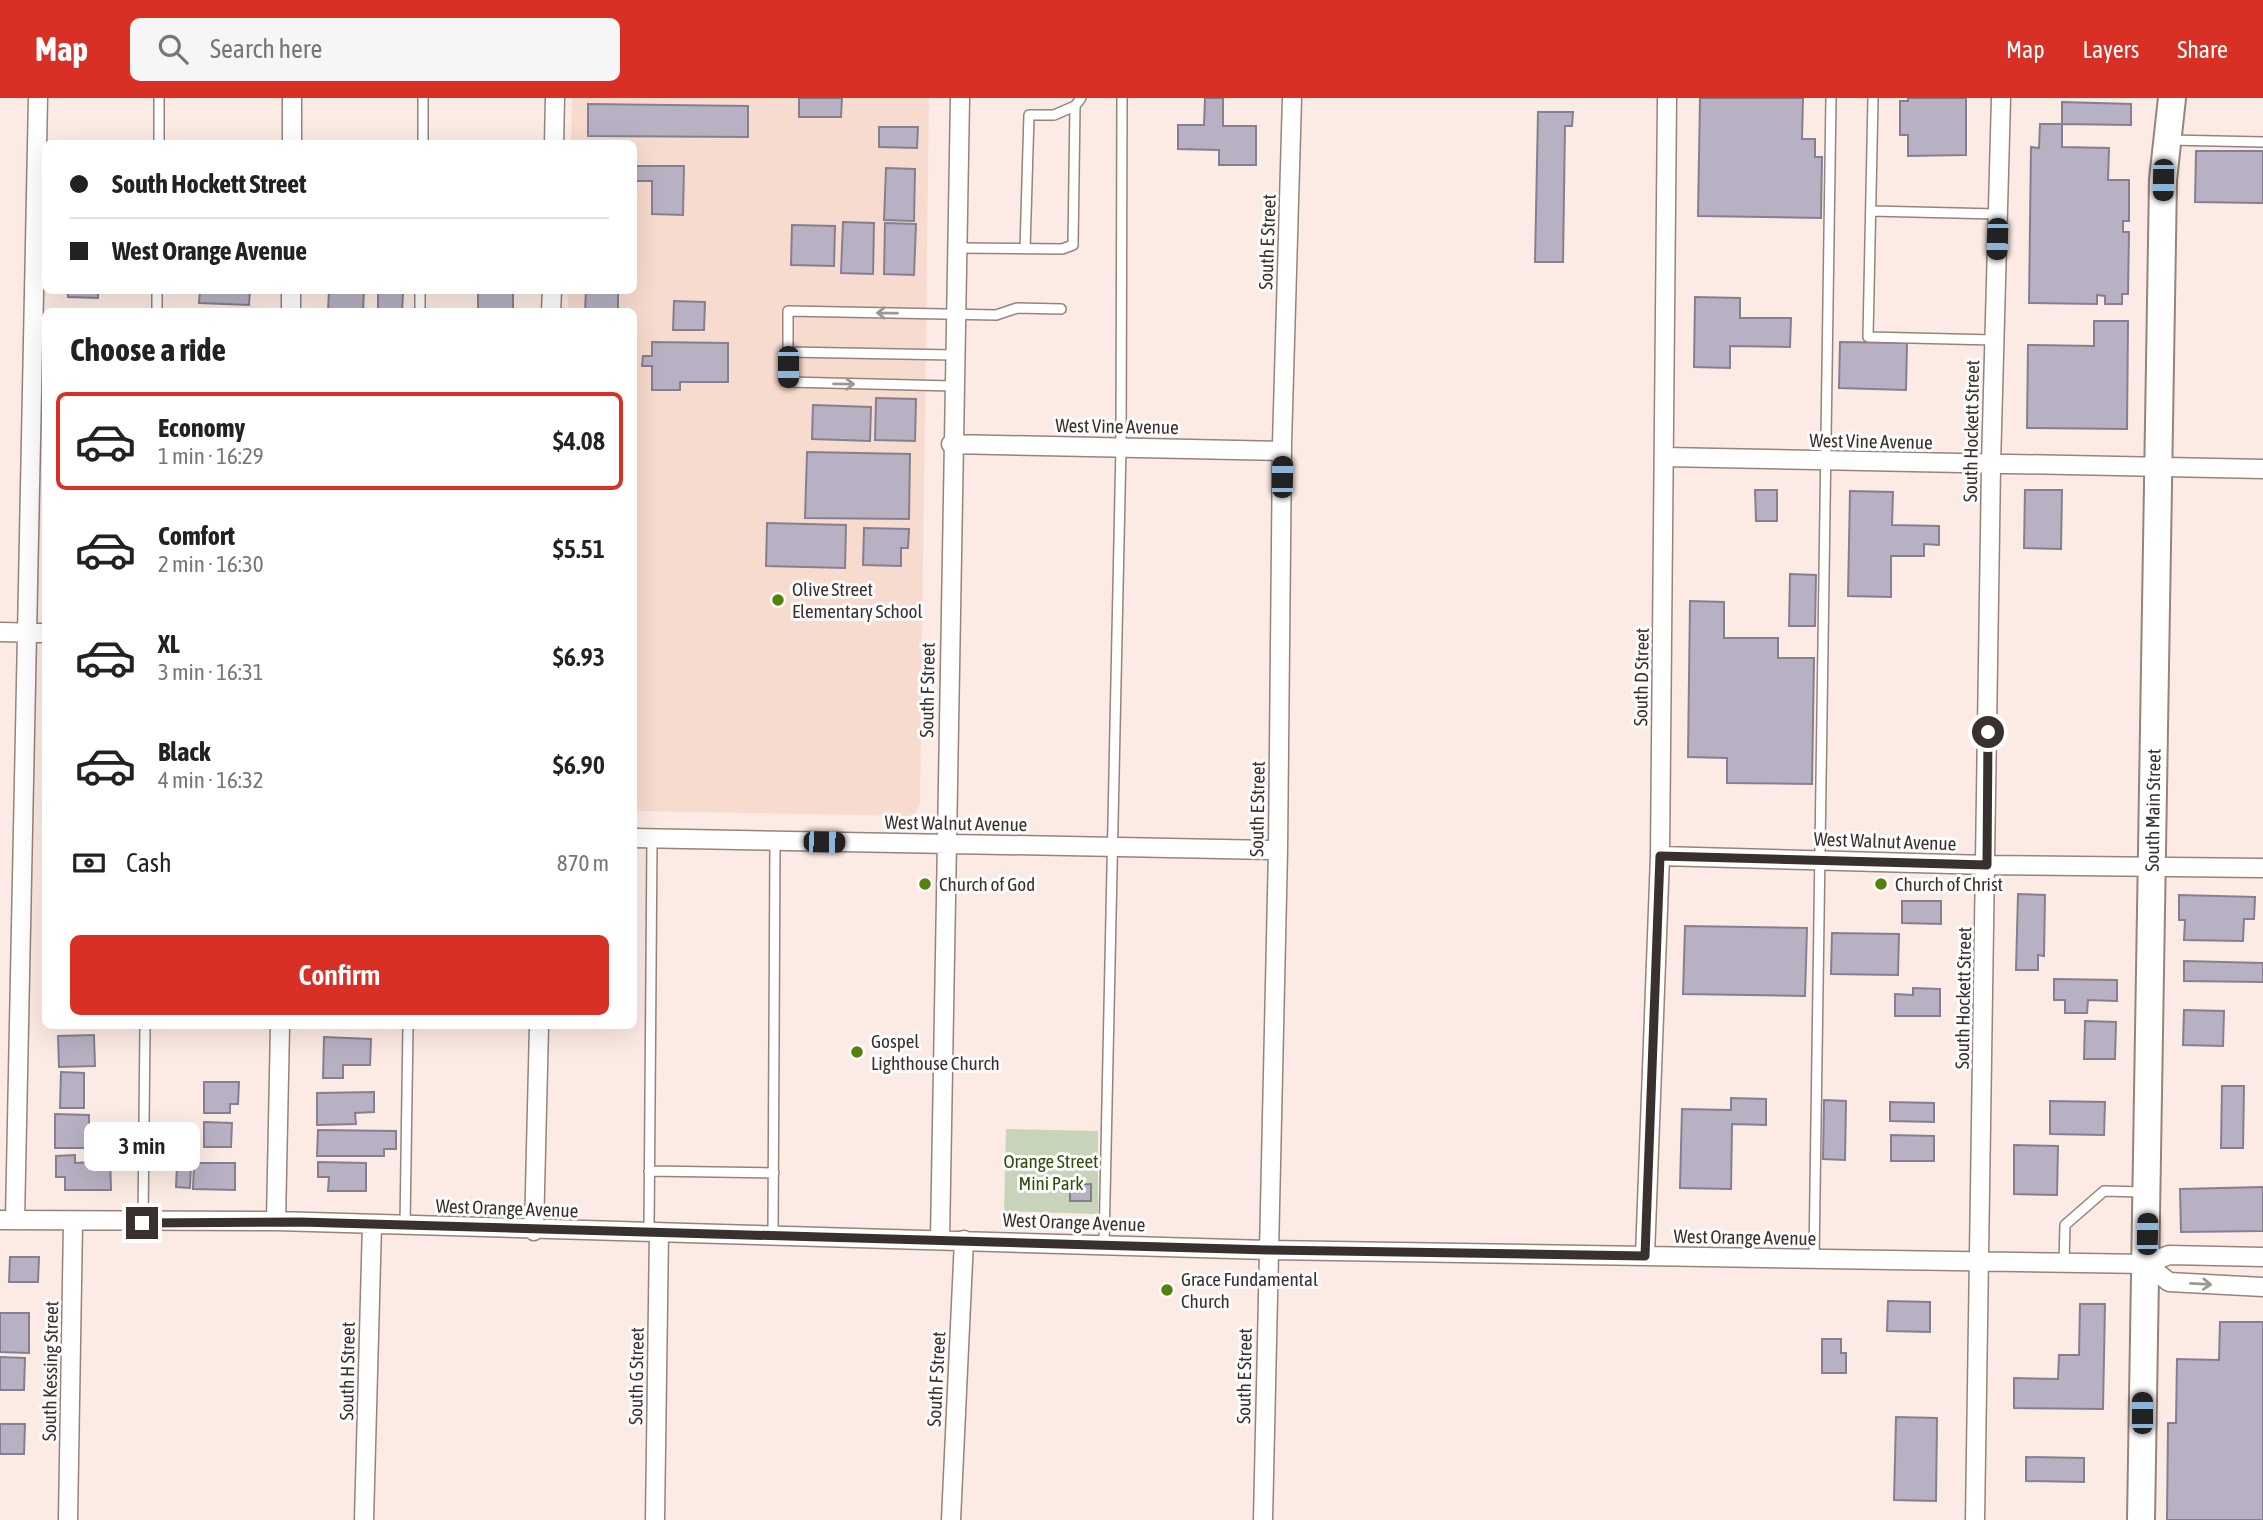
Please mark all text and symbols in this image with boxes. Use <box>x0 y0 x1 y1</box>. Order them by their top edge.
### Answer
search box <box>130 18 620 81</box>
text: Map <box>35 30 88 68</box>
icon: search <box>154 30 192 68</box>
text: Search here <box>210 34 322 64</box>
text: Map <box>2006 36 2045 63</box>
text: Layers <box>2083 36 2139 63</box>
text: Share <box>2177 36 2228 63</box>
car <box>2153 159 2174 201</box>
text: South Hockett Street <box>112 169 307 199</box>
street label: South E Street <box>1254 194 1280 290</box>
car <box>1986 218 2009 260</box>
text: West Orange Avenue <box>112 236 307 266</box>
one-way arrow <box>875 306 898 320</box>
text: Choose a ride <box>70 331 226 368</box>
car <box>778 346 799 388</box>
street label: South Hockett Street <box>1959 360 1983 502</box>
one-way arrow <box>833 377 856 390</box>
icon: car <box>74 410 137 473</box>
text: Economy <box>158 413 245 443</box>
street label: West Vine Avenue <box>1055 414 1179 438</box>
text: $4.08 <box>553 426 605 456</box>
street label: West Vine Avenue <box>1809 429 1933 453</box>
text: 1 min · 16:29 <box>158 443 264 469</box>
car <box>1272 456 1293 498</box>
icon: car <box>74 518 137 581</box>
text: Comfort <box>158 521 235 551</box>
text: $5.51 <box>553 534 605 564</box>
text: 2 min · 16:30 <box>158 551 264 577</box>
place label: Olive Street Elementary School <box>792 578 923 622</box>
marker: Olive Street Elementary School <box>770 592 786 608</box>
icon: car <box>74 626 137 689</box>
street label: South D Street <box>1629 628 1653 726</box>
text: XL <box>158 629 180 659</box>
text: $6.93 <box>553 642 605 672</box>
street label: South F Street <box>915 642 939 738</box>
text: 3 min · 16:31 <box>158 659 264 685</box>
route start <box>1972 716 2004 748</box>
icon: car <box>74 734 137 797</box>
text: Black <box>158 737 210 767</box>
street label: South Main Street <box>2141 748 2165 872</box>
text: $6.90 <box>553 750 605 780</box>
street label: South E Street <box>1245 761 1269 857</box>
text: 4 min · 16:32 <box>158 767 264 793</box>
street label: West Walnut Avenue <box>884 811 1028 835</box>
street label: West Walnut Avenue <box>1813 828 1957 854</box>
car <box>803 831 846 853</box>
icon: cash <box>70 844 108 882</box>
text: Cash <box>126 848 172 878</box>
text: 870 m <box>557 850 609 876</box>
place label: Church of God <box>939 873 1035 895</box>
place label: Church of Christ <box>1895 873 2003 895</box>
marker: Church of God <box>917 876 933 892</box>
marker: Church of Christ <box>1873 876 1889 892</box>
street label: South Hockett Street <box>1951 927 1975 1069</box>
button: Confirm <box>70 935 609 1015</box>
place label: Gospel Lighthouse Church <box>871 1030 1000 1074</box>
marker: Gospel Lighthouse Church <box>849 1044 865 1060</box>
callout: 3 min <box>84 1122 200 1170</box>
text: 3 min <box>119 1133 165 1159</box>
park label: Orange Street Mini Park <box>1003 1150 1099 1194</box>
street label: West Orange Avenue <box>435 1195 579 1221</box>
route end <box>126 1207 158 1239</box>
street label: West Orange Avenue <box>1002 1209 1146 1235</box>
car <box>2137 1213 2158 1255</box>
street label: West Orange Avenue <box>1674 1225 1816 1249</box>
place label: Grace Fundamental Church <box>1181 1268 1318 1312</box>
one-way arrow <box>2190 1277 2213 1290</box>
marker: Grace Fundamental Church <box>1159 1282 1175 1298</box>
street label: South Kessing Street <box>38 1301 62 1441</box>
street label: South H Street <box>335 1321 359 1421</box>
street label: South G Street <box>624 1327 648 1425</box>
street label: South E Street <box>1232 1328 1256 1424</box>
street label: South F Street <box>923 1331 949 1427</box>
car <box>2132 1392 2153 1434</box>

